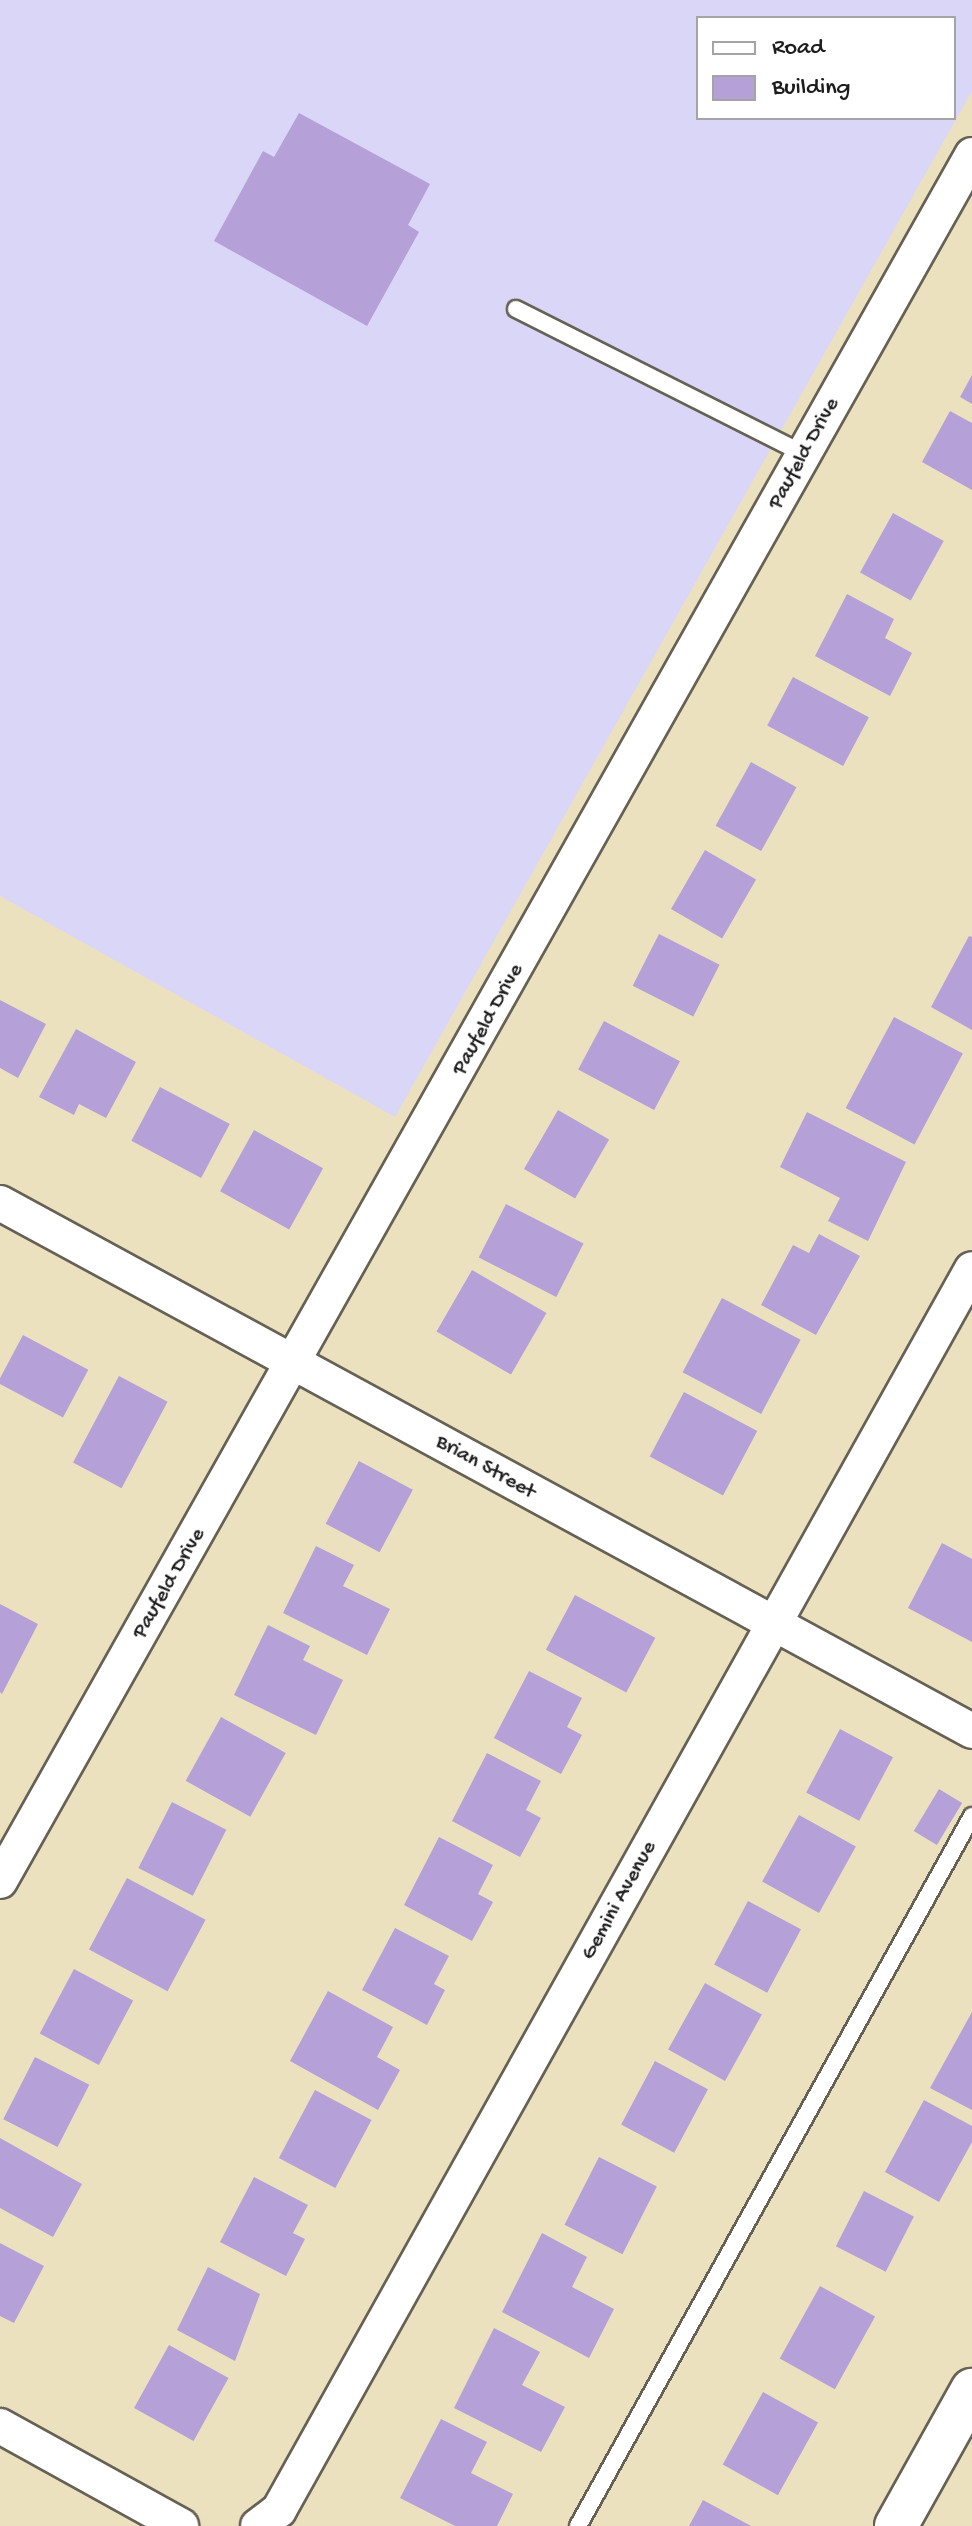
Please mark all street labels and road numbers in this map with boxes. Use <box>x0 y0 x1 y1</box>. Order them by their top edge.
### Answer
street label: Paufeld Drive <box>763 394 847 514</box>
street label: Paufeld Drive <box>447 960 531 1080</box>
street label: Brian Street <box>430 1430 540 1506</box>
street label: Paufeld Drive <box>128 1524 212 1644</box>
street label: Gemini Avenue <box>576 1837 664 1965</box>

